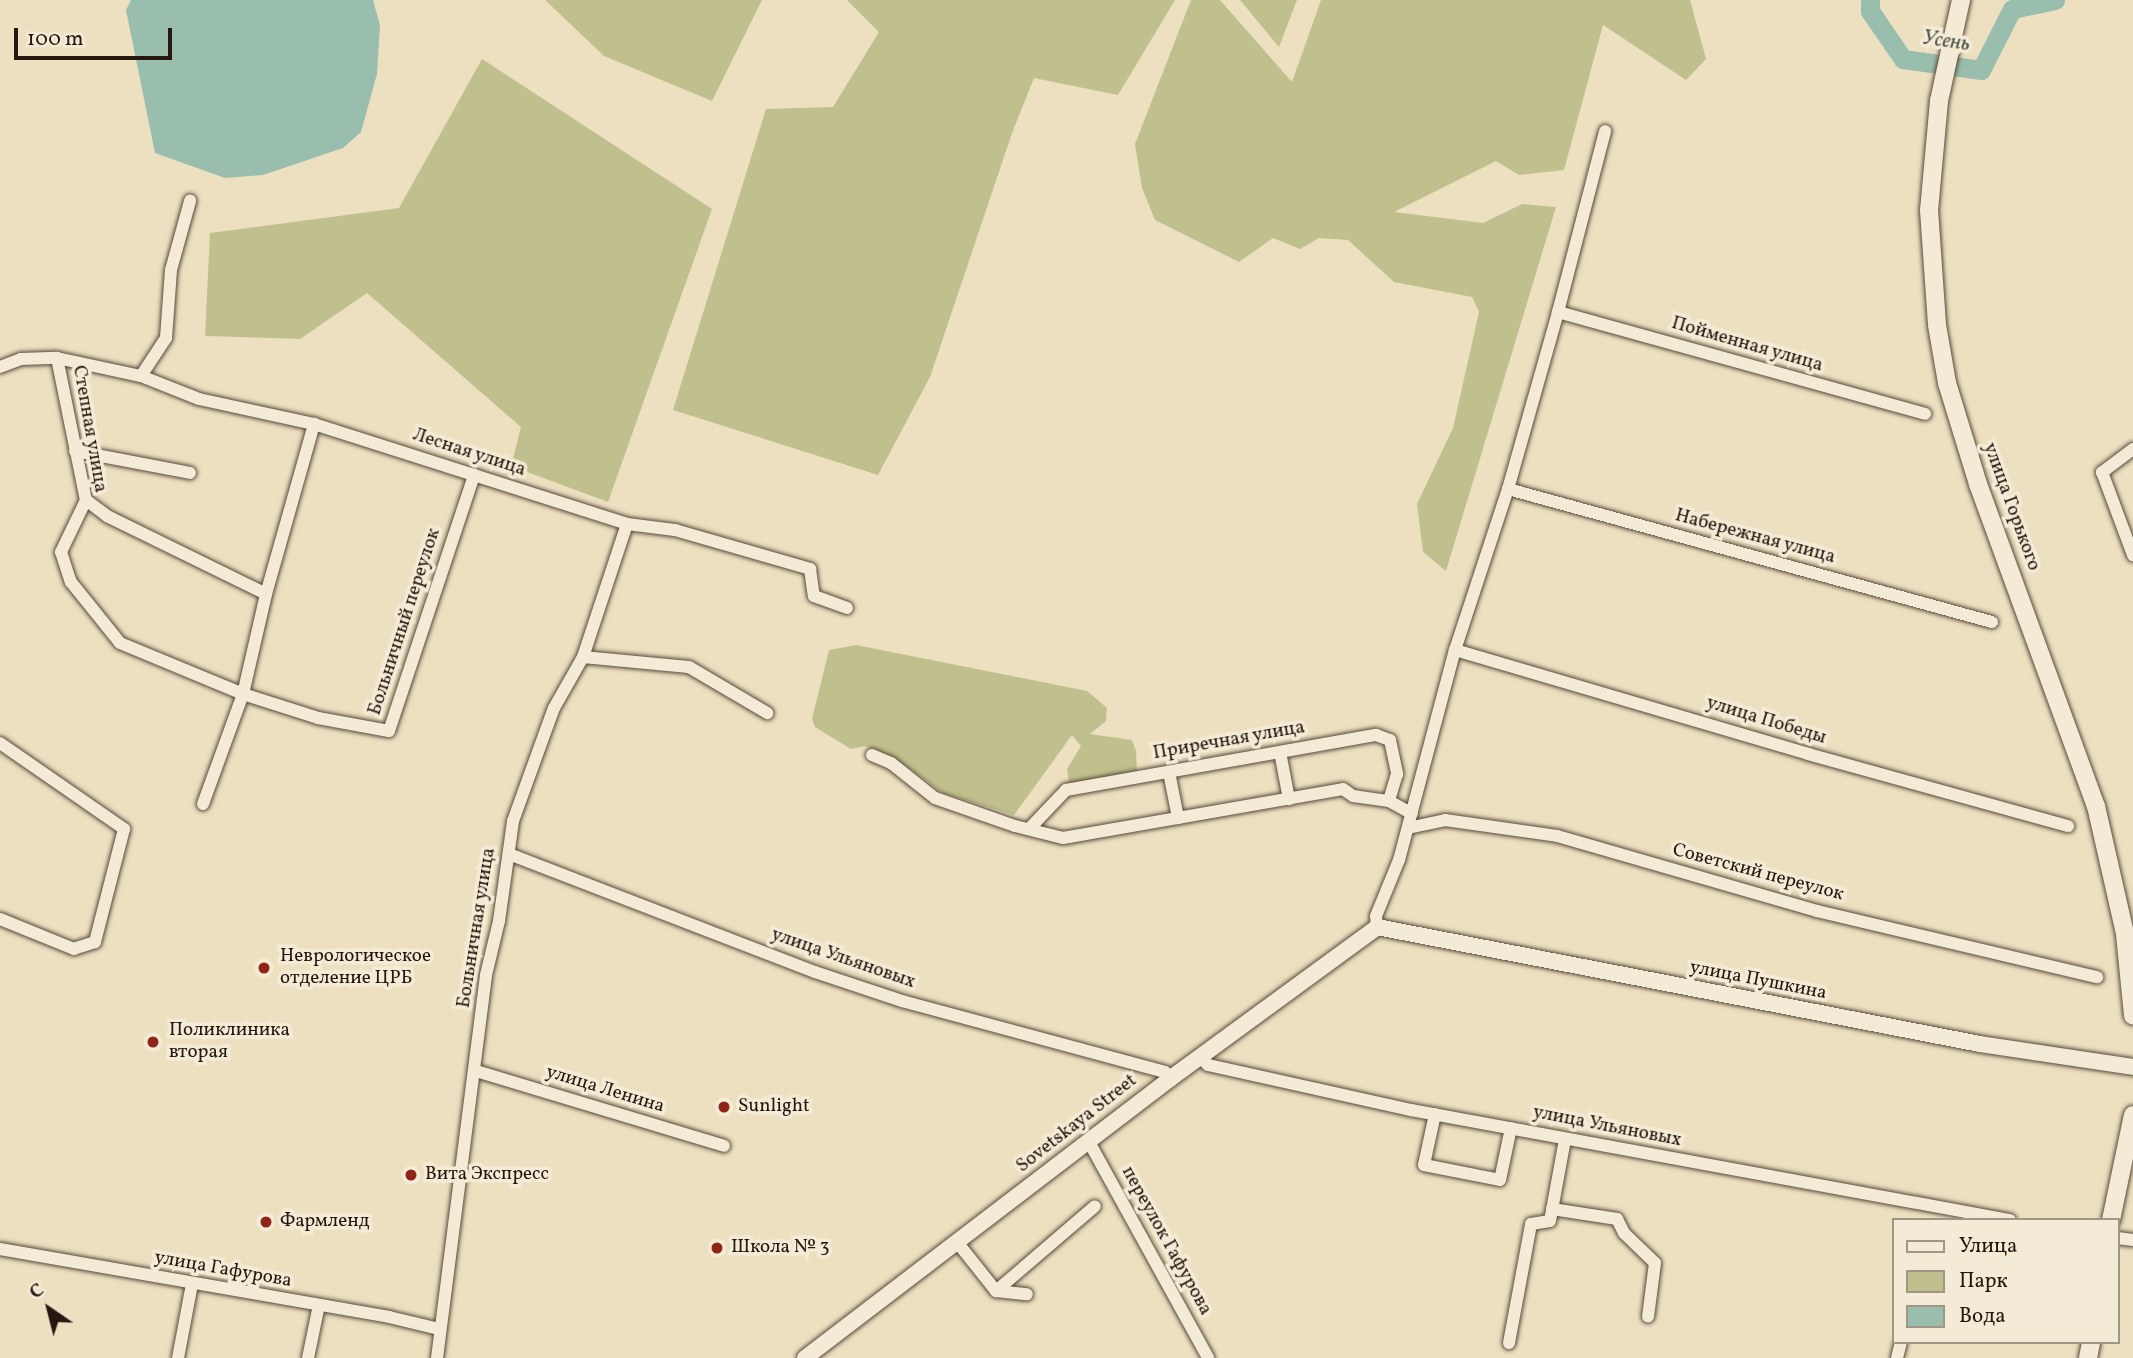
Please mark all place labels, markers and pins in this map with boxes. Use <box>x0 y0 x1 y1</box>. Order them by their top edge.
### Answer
place label: Неврологическое отделение ЦРБ <box>280 946 431 990</box>
marker: Неврологическое отделение ЦРБ <box>254 958 274 978</box>
place label: Поликлиника вторая <box>169 1020 290 1064</box>
marker: Поликлиника вторая <box>143 1032 163 1052</box>
place label: Sunlight <box>738 1096 810 1118</box>
marker: Sunlight <box>716 1099 732 1115</box>
place label: Вита Экспресс <box>425 1164 549 1186</box>
marker: Вита Экспресс <box>403 1167 419 1183</box>
place label: Фармленд <box>280 1211 370 1233</box>
marker: Фармленд <box>258 1214 274 1230</box>
place label: Школа № 3 <box>731 1237 829 1259</box>
marker: Школа № 3 <box>709 1240 725 1256</box>

